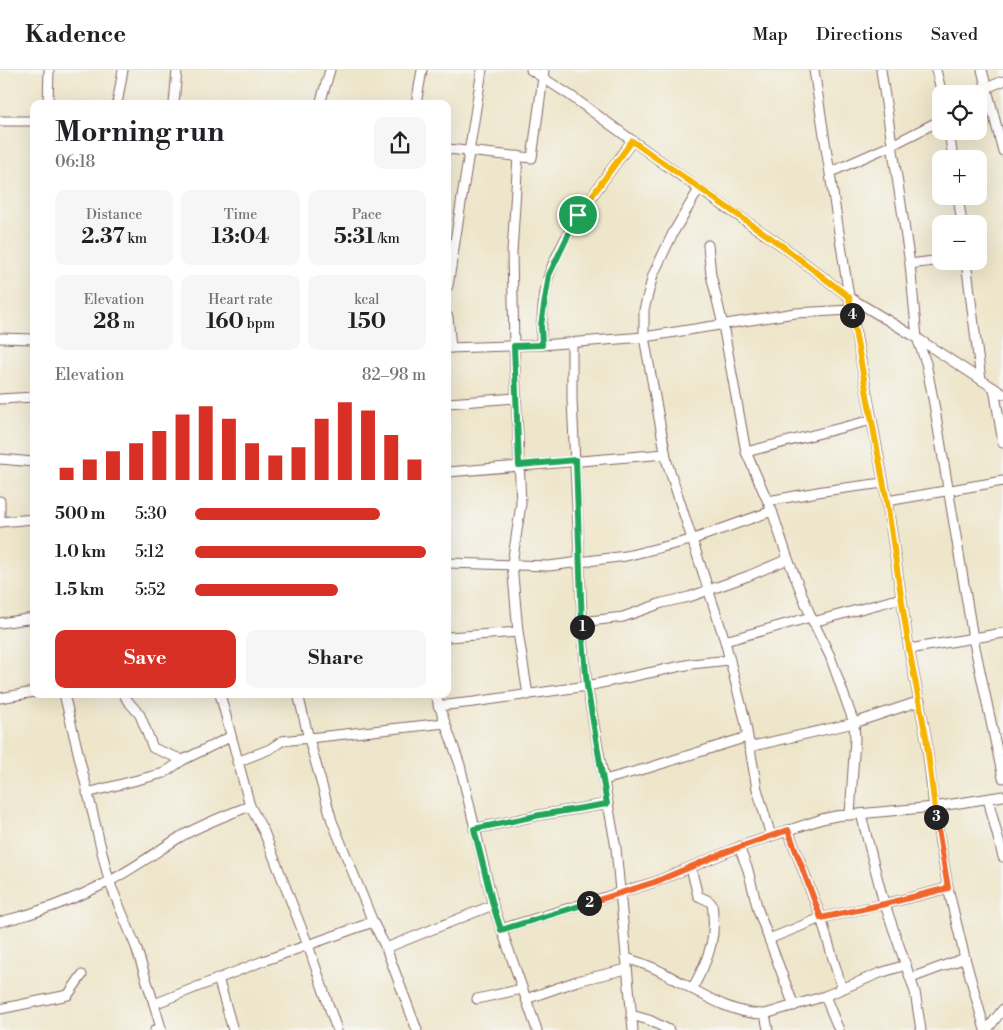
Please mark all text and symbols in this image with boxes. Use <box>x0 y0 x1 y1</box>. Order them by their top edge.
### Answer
text: Kadence <box>25 20 126 50</box>
text: Map <box>752 23 788 46</box>
text: Directions <box>816 23 903 46</box>
text: Saved <box>931 23 978 46</box>
map controls <box>932 85 987 270</box>
button: locate <box>932 85 987 140</box>
text: Morning run <box>55 115 224 150</box>
button: share <box>374 117 426 169</box>
button: + <box>932 150 987 205</box>
text: 06:18 <box>55 152 95 172</box>
pin <box>557 194 599 236</box>
icon: arrive <box>564 201 592 229</box>
text: Distance <box>86 206 142 224</box>
text: Time <box>224 206 257 224</box>
text: Pace <box>352 206 382 224</box>
button: − <box>932 215 987 270</box>
text: 2.37 <box>81 224 125 250</box>
text: 13:04 <box>212 224 269 250</box>
text: 5:31 <box>334 224 375 250</box>
text: km <box>125 230 147 248</box>
text: /km <box>375 230 400 248</box>
text: Elevation <box>84 291 144 309</box>
text: Heart rate <box>208 291 273 309</box>
text: kcal <box>354 291 380 309</box>
pin: 4 <box>840 302 864 328</box>
text: 4 <box>848 306 857 324</box>
text: 28 <box>93 309 120 335</box>
text: 160 <box>206 309 244 335</box>
text: 150 <box>348 309 386 335</box>
text: m <box>120 315 135 333</box>
text: bpm <box>244 315 275 333</box>
text: Elevation <box>55 365 124 385</box>
text: 82–98 m <box>362 365 426 385</box>
text: 500 m <box>55 504 105 524</box>
text: 5:30 <box>135 504 167 524</box>
text: 1.0 km <box>55 542 106 562</box>
text: 5:12 <box>135 542 164 562</box>
text: 1.5 km <box>55 580 104 600</box>
text: 5:52 <box>135 580 165 600</box>
pin: 1 <box>570 614 594 640</box>
text: 1 <box>579 618 586 636</box>
button: Save <box>55 630 236 688</box>
button: Share <box>246 630 426 688</box>
pin: 3 <box>924 804 948 830</box>
text: 3 <box>932 808 941 826</box>
pin: 2 <box>576 890 602 916</box>
text: 2 <box>585 894 594 912</box>

